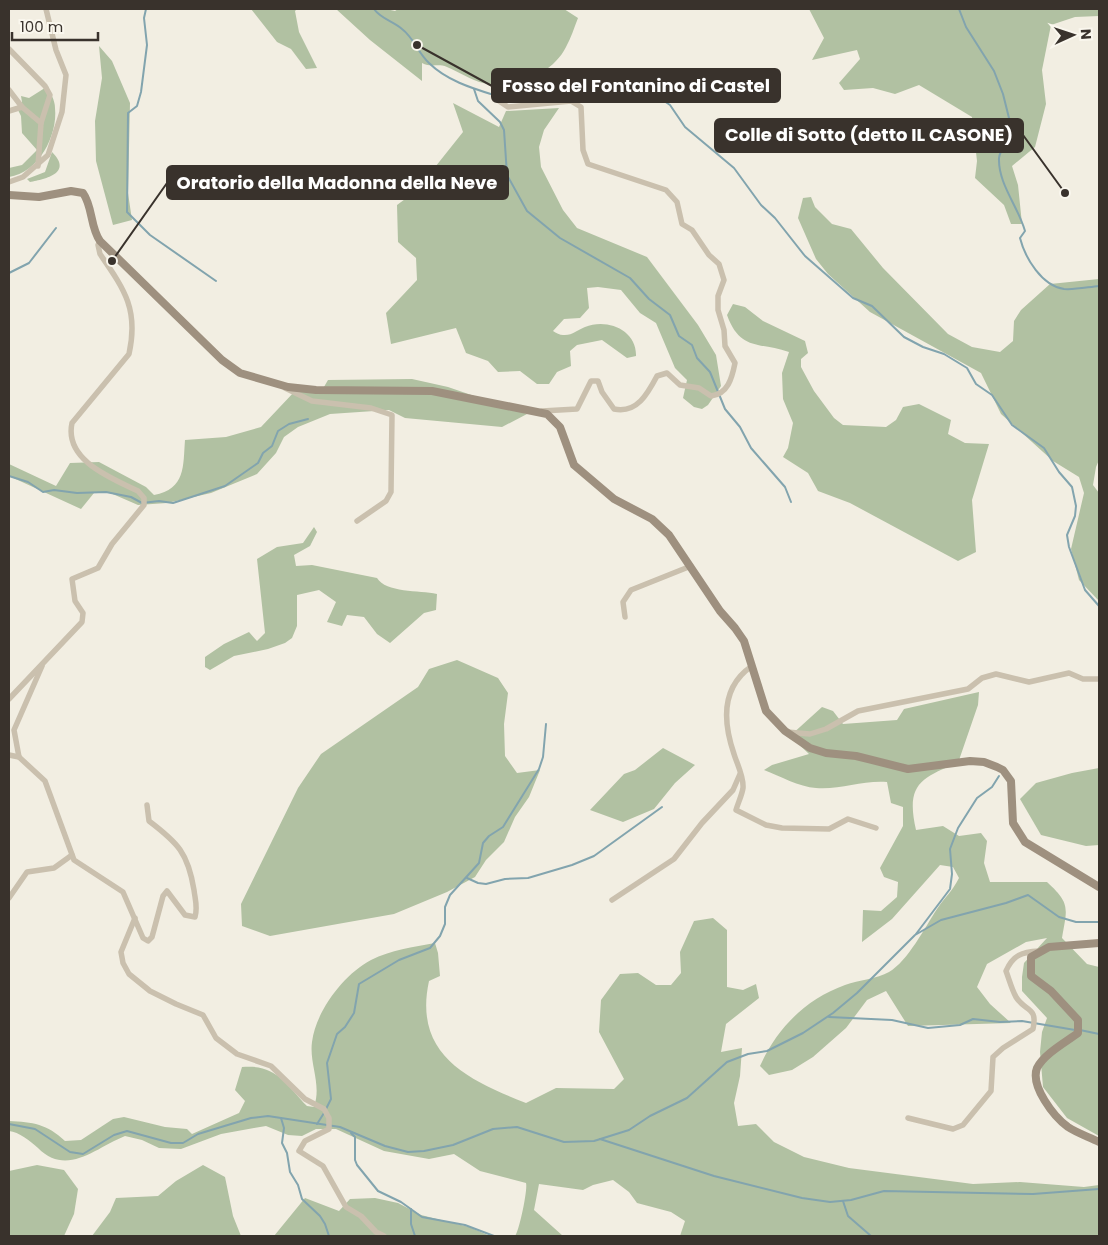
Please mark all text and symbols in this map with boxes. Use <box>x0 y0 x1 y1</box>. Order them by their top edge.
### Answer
scale bar <box>12 10 99 42</box>
north arrow <box>1048 10 1098 60</box>
text: 100 m <box>20 16 63 37</box>
text: N <box>1076 29 1096 40</box>
callout: Fosso del Fontanino di Castel <box>492 69 780 102</box>
text: Fosso del Fontanino di Castel <box>502 73 770 98</box>
callout: Colle di Sotto (detto IL CASONE) <box>715 119 1023 152</box>
text: Colle di Sotto (detto IL CASONE) <box>725 122 1013 147</box>
callout: Oratorio della Madonna della Neve <box>167 166 508 199</box>
text: Oratorio della Madonna della Neve <box>177 170 497 195</box>

